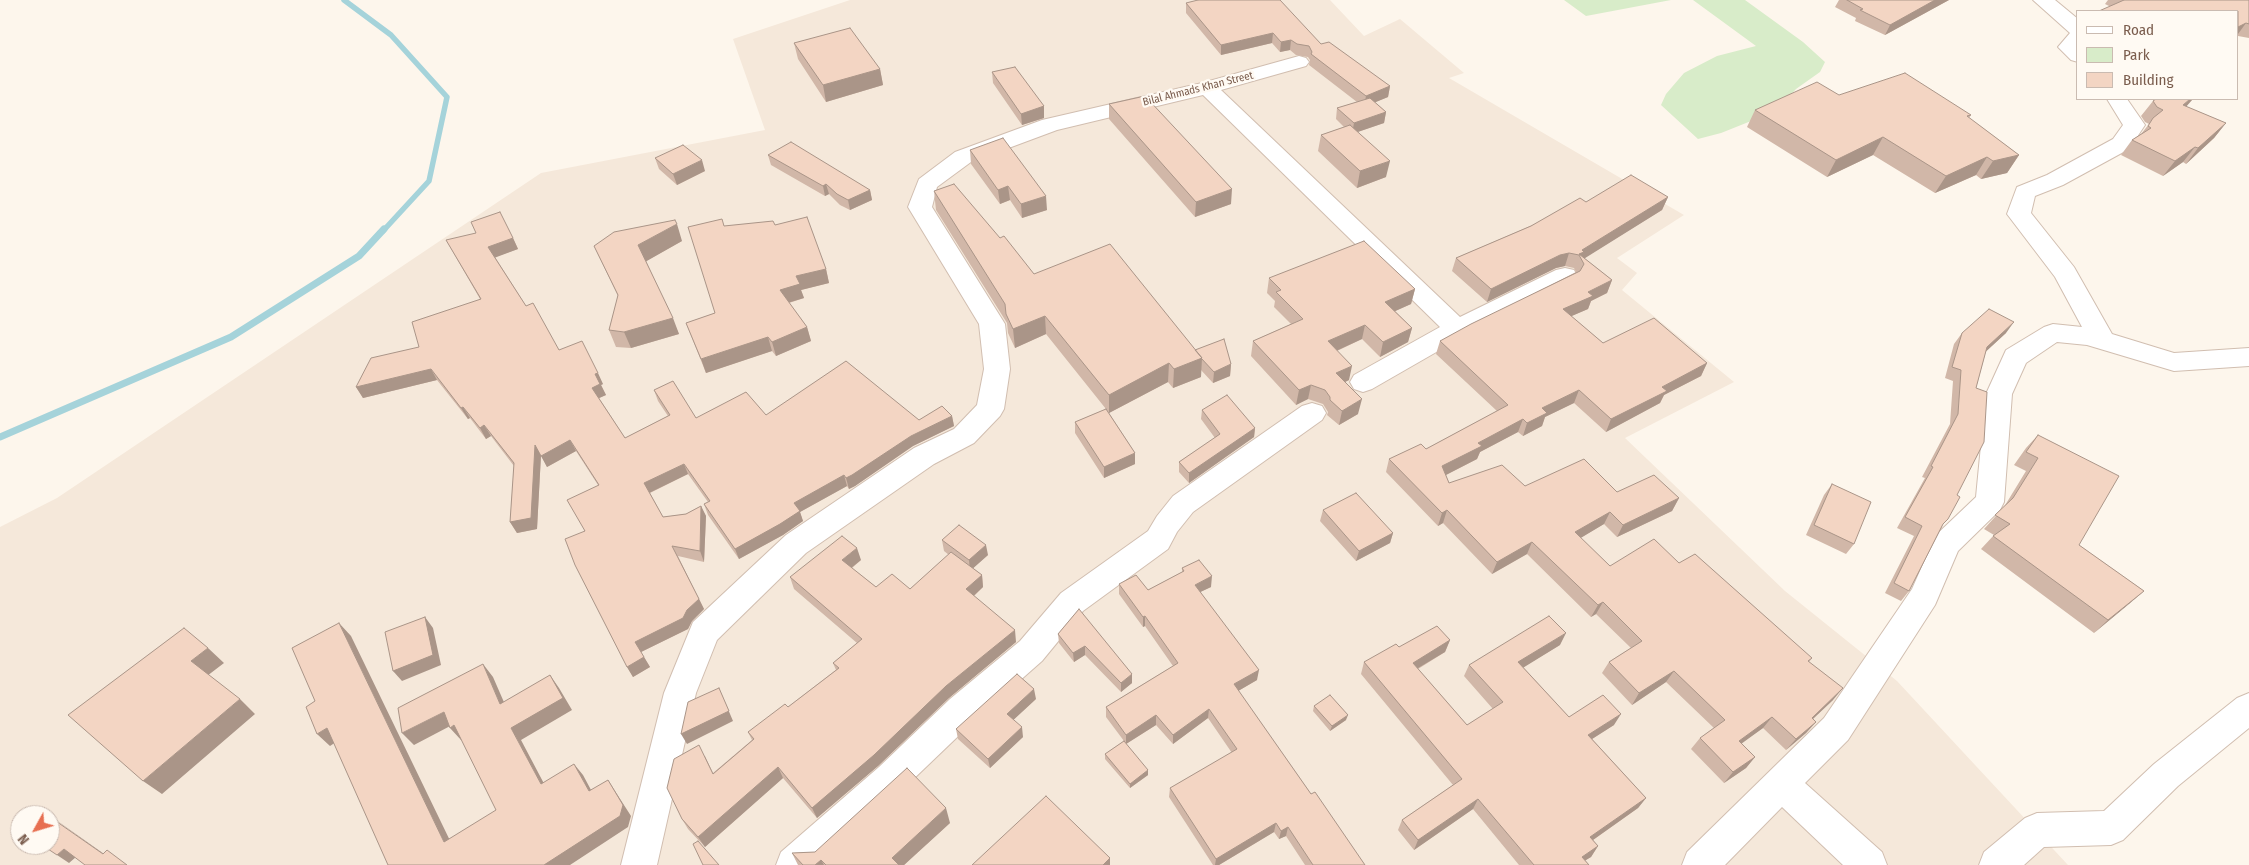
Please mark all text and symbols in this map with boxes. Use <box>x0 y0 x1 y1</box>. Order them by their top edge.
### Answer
legend <box>2076 10 2239 100</box>
text: Road <box>2123 21 2154 39</box>
text: Park <box>2123 46 2150 64</box>
street label: Bilal Ahmads Khan Street <box>1141 69 1255 109</box>
text: Building <box>2123 71 2174 89</box>
north arrow <box>10 805 60 855</box>
text: N <box>14 831 33 848</box>

